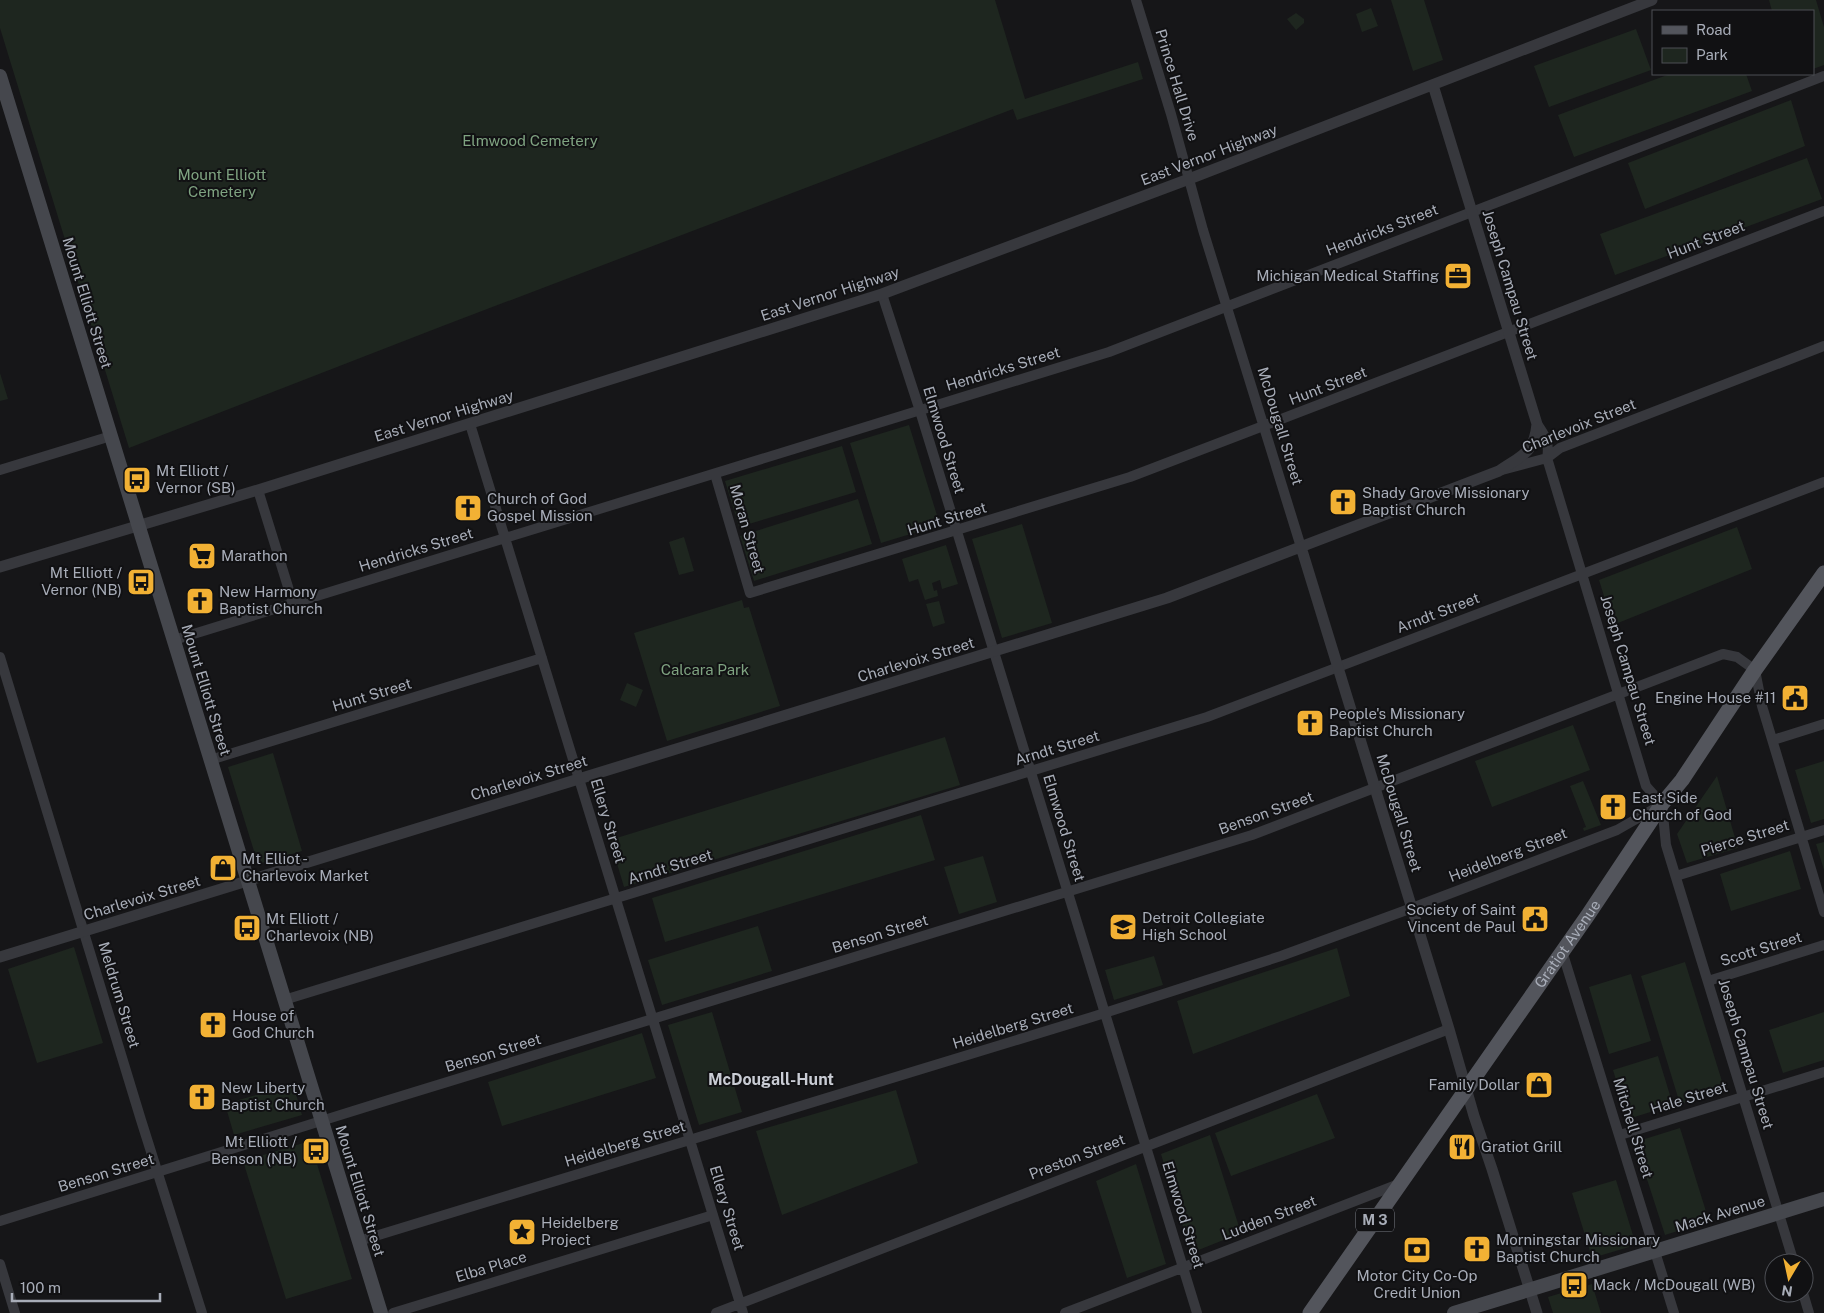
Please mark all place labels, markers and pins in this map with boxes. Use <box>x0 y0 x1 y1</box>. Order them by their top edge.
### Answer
office icon: Michigan Medical Staffing <box>1443 261 1473 291</box>
place label: Michigan Medical Staffing <box>1256 267 1439 284</box>
place label: Mt Elliott / Vernor (SB) <box>156 462 236 496</box>
bus stop icon: Mt Elliott / Vernor (SB) <box>122 465 152 495</box>
place label: Shady Grove Missionary Baptist Church <box>1362 484 1529 518</box>
church icon: Shady Grove Missionary Baptist Church <box>1328 487 1358 517</box>
place label: Church of God Gospel Mission <box>487 490 593 524</box>
church icon: Church of God Gospel Mission <box>453 493 483 523</box>
supermarket icon: Marathon <box>187 541 217 571</box>
place label: Marathon <box>221 547 288 564</box>
place label: Mt Elliott / Vernor (NB) <box>41 564 123 598</box>
bus stop icon: Mt Elliott / Vernor (NB) <box>126 567 156 597</box>
place label: New Harmony Baptist Church <box>219 583 323 617</box>
church icon: New Harmony Baptist Church <box>185 586 215 616</box>
public building icon: Engine House #11 <box>1780 683 1810 713</box>
place label: Engine House #11 <box>1655 689 1776 706</box>
place label: People's Missionary Baptist Church <box>1329 705 1465 739</box>
church icon: People's Missionary Baptist Church <box>1295 708 1325 738</box>
place label: East Side Church of God <box>1632 789 1732 823</box>
church icon: East Side Church of God <box>1598 792 1628 822</box>
place label: Mt Elliot - Charlevoix Market <box>242 850 369 884</box>
shop icon: Mt Elliot - Charlevoix Market <box>208 853 238 883</box>
place label: Society of Saint Vincent de Paul <box>1406 901 1516 935</box>
public building icon: Society of Saint Vincent de Paul <box>1520 904 1550 934</box>
place label: Detroit Collegiate High School <box>1142 909 1265 943</box>
place label: Mt Elliott / Charlevoix (NB) <box>266 910 374 944</box>
school or university icon: Detroit Collegiate High School <box>1108 912 1138 942</box>
bus stop icon: Mt Elliott / Charlevoix (NB) <box>232 913 262 943</box>
place label: House of God Church <box>232 1007 314 1041</box>
church icon: House of God Church <box>198 1010 228 1040</box>
shop icon: Family Dollar <box>1524 1070 1554 1100</box>
place label: Family Dollar <box>1428 1076 1520 1093</box>
place label: New Liberty Baptist Church <box>221 1079 325 1113</box>
church icon: New Liberty Baptist Church <box>187 1082 217 1112</box>
restaurant icon: Gratiot Grill <box>1447 1132 1477 1162</box>
place label: Mt Elliott / Benson (NB) <box>211 1133 298 1167</box>
bus stop icon: Mt Elliott / Benson (NB) <box>301 1136 331 1166</box>
place label: Gratiot Grill <box>1481 1138 1562 1155</box>
place label: Heidelberg Project <box>541 1214 619 1248</box>
place icon: Heidelberg Project <box>507 1217 537 1247</box>
place label: Morningstar Missionary Baptist Church <box>1496 1231 1660 1265</box>
church icon: Morningstar Missionary Baptist Church <box>1462 1234 1492 1264</box>
bank icon: Motor City Co-Op Credit Union <box>1402 1235 1432 1265</box>
place label: Motor City Co-Op Credit Union <box>1357 1267 1478 1301</box>
bus stop icon: Mack / McDougall (WB) <box>1559 1270 1589 1300</box>
place label: Mack / McDougall (WB) <box>1593 1276 1756 1293</box>

